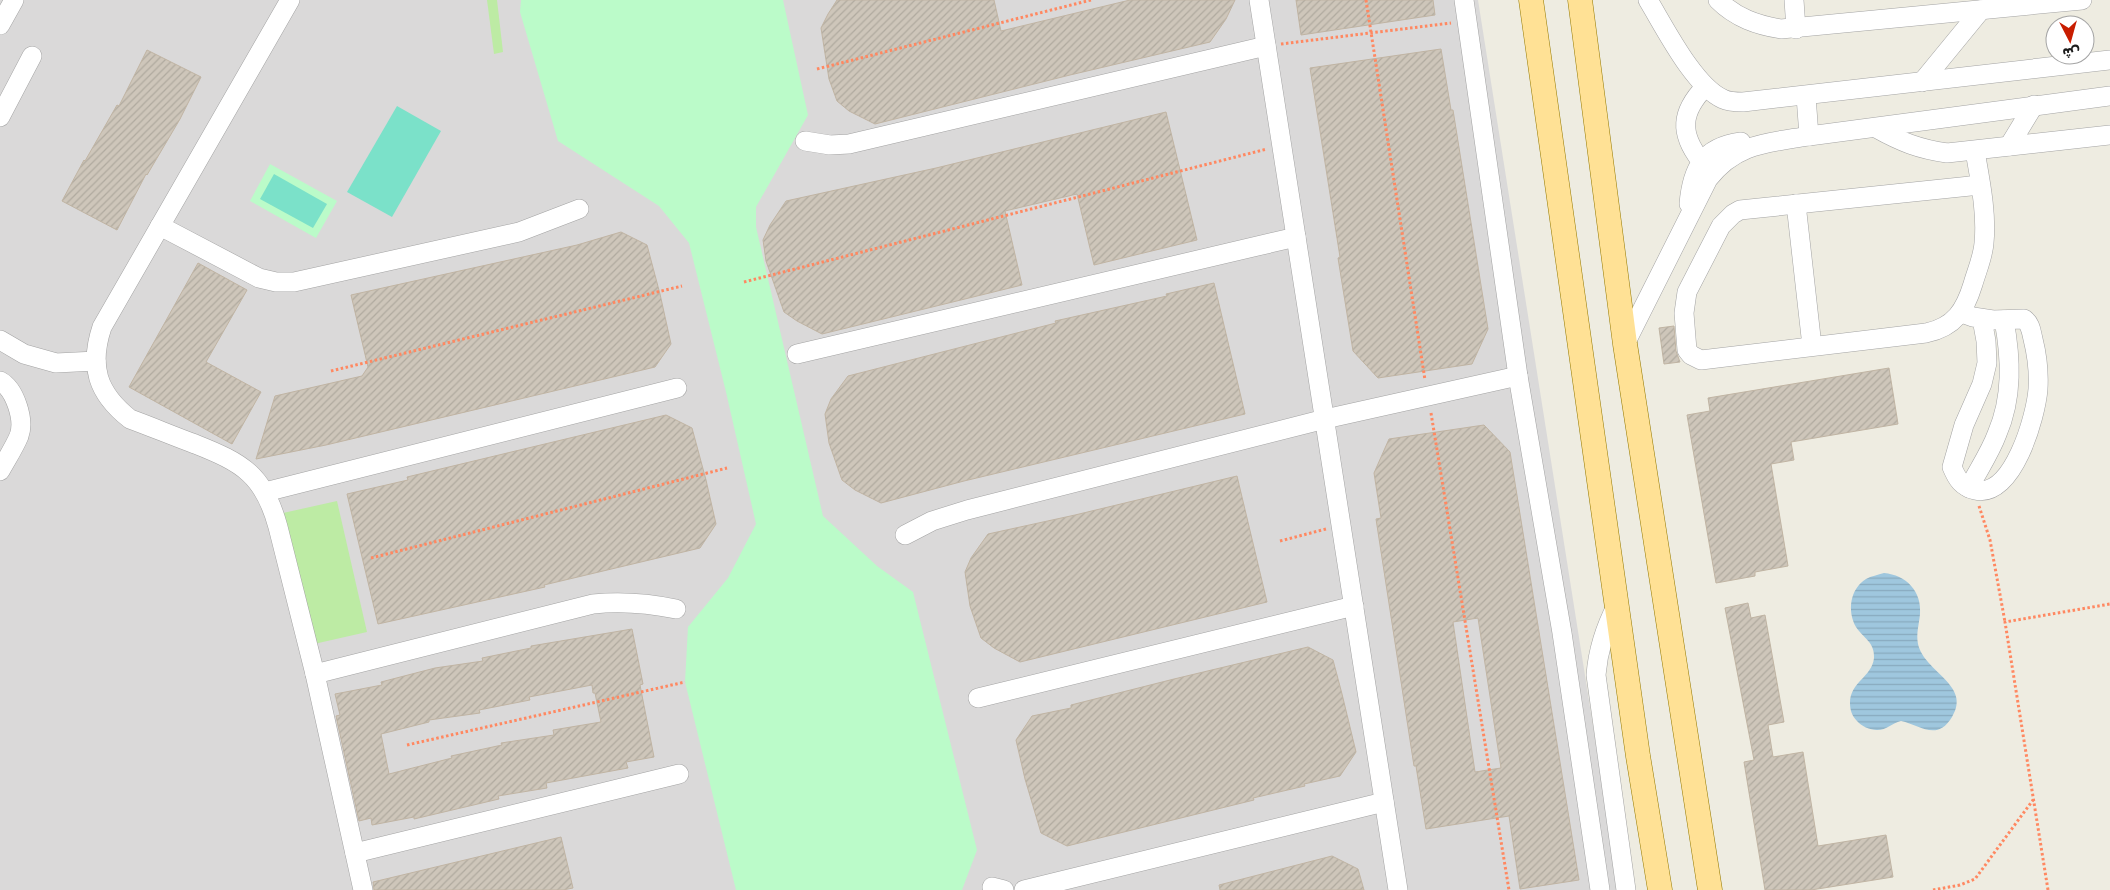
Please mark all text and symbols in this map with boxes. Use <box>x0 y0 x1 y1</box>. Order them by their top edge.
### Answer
north arrow <box>2045 15 2095 65</box>
text: ش <box>2061 43 2081 62</box>

